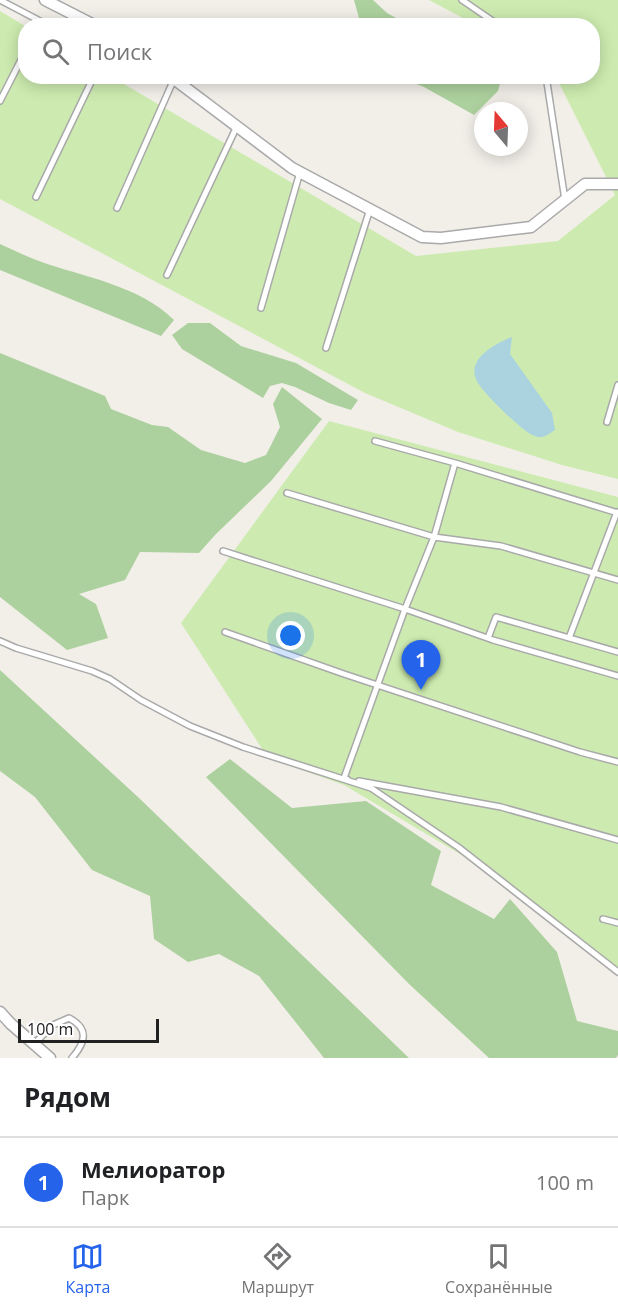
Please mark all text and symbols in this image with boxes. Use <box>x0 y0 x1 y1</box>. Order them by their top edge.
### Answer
search box <box>18 18 600 84</box>
icon: search <box>39 35 72 68</box>
text: Поиск <box>87 36 152 66</box>
north arrow <box>474 102 528 156</box>
your location <box>276 621 305 650</box>
pin: 1 <box>402 640 440 690</box>
scale bar <box>18 1016 159 1044</box>
text: 100 m <box>27 1018 73 1040</box>
text: Рядом <box>24 1079 111 1115</box>
text: Мелиоратор <box>81 1154 225 1184</box>
text: 1 <box>38 1169 49 1196</box>
text: 100 m <box>536 1169 594 1196</box>
text: Парк <box>81 1184 129 1211</box>
tab: Карта <box>66 1240 110 1298</box>
tab: Маршрут <box>241 1240 314 1298</box>
tab: Сохранённые <box>445 1240 552 1298</box>

